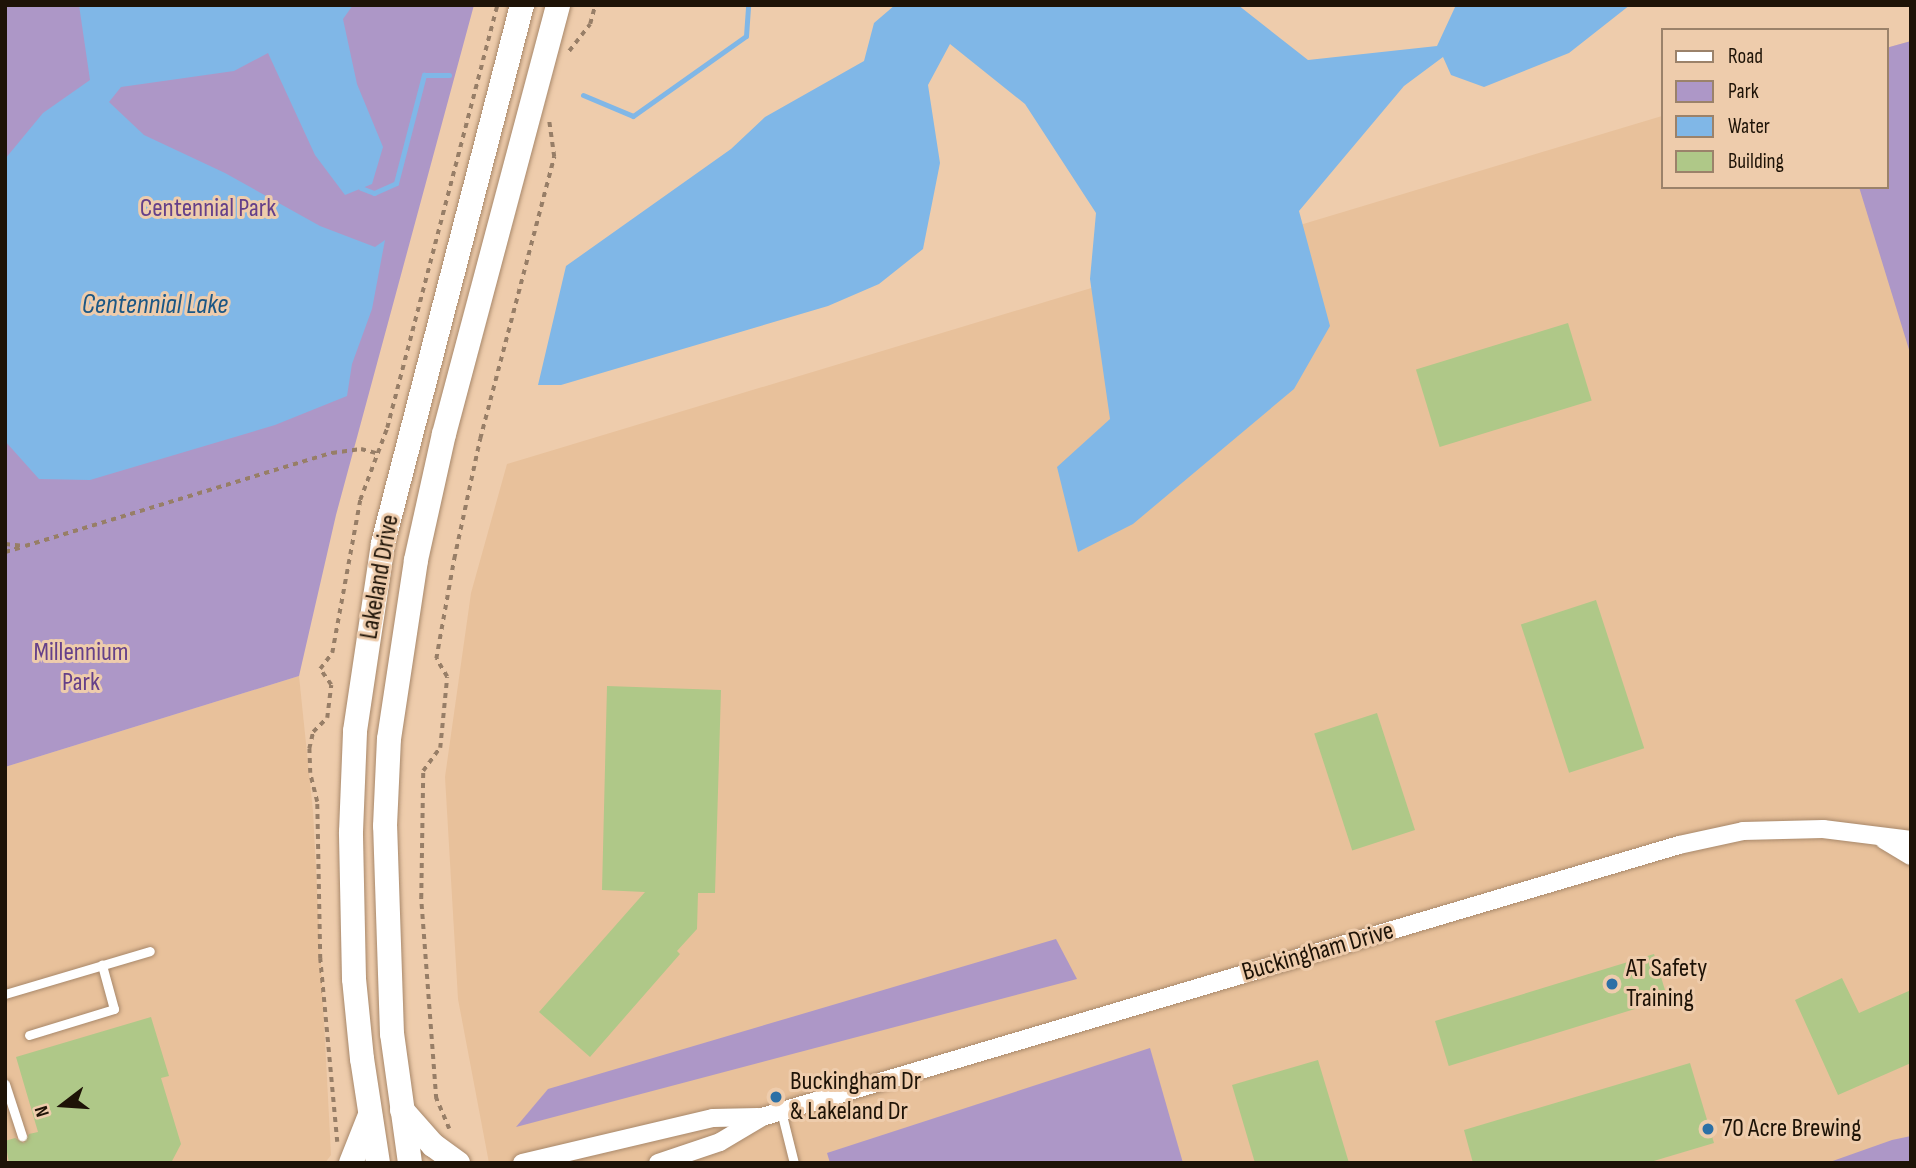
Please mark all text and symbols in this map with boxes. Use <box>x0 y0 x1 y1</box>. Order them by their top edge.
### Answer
legend <box>1660 28 1888 189</box>
text: Road <box>1728 44 1763 69</box>
text: Park <box>1728 79 1759 104</box>
text: Water <box>1728 114 1770 139</box>
text: Building <box>1728 149 1784 174</box>
park label: Centennial Park <box>140 193 276 225</box>
water label: Centennial Lake <box>82 288 228 322</box>
street label: Lakeland Drive <box>354 512 406 642</box>
park label: Millennium Park <box>33 637 129 698</box>
street label: Buckingham Drive <box>1238 915 1398 989</box>
place label: AT Safety Training <box>1626 953 1707 1014</box>
marker: AT Safety Training <box>1604 976 1620 992</box>
place label: Buckingham Dr & Lakeland Dr <box>790 1066 921 1128</box>
north arrow <box>28 1070 98 1140</box>
marker: Buckingham Dr & Lakeland Dr <box>768 1089 784 1105</box>
text: N <box>30 1103 55 1120</box>
place label: 70 Acre Brewing <box>1722 1113 1861 1145</box>
marker: 70 Acre Brewing <box>1700 1121 1716 1137</box>

